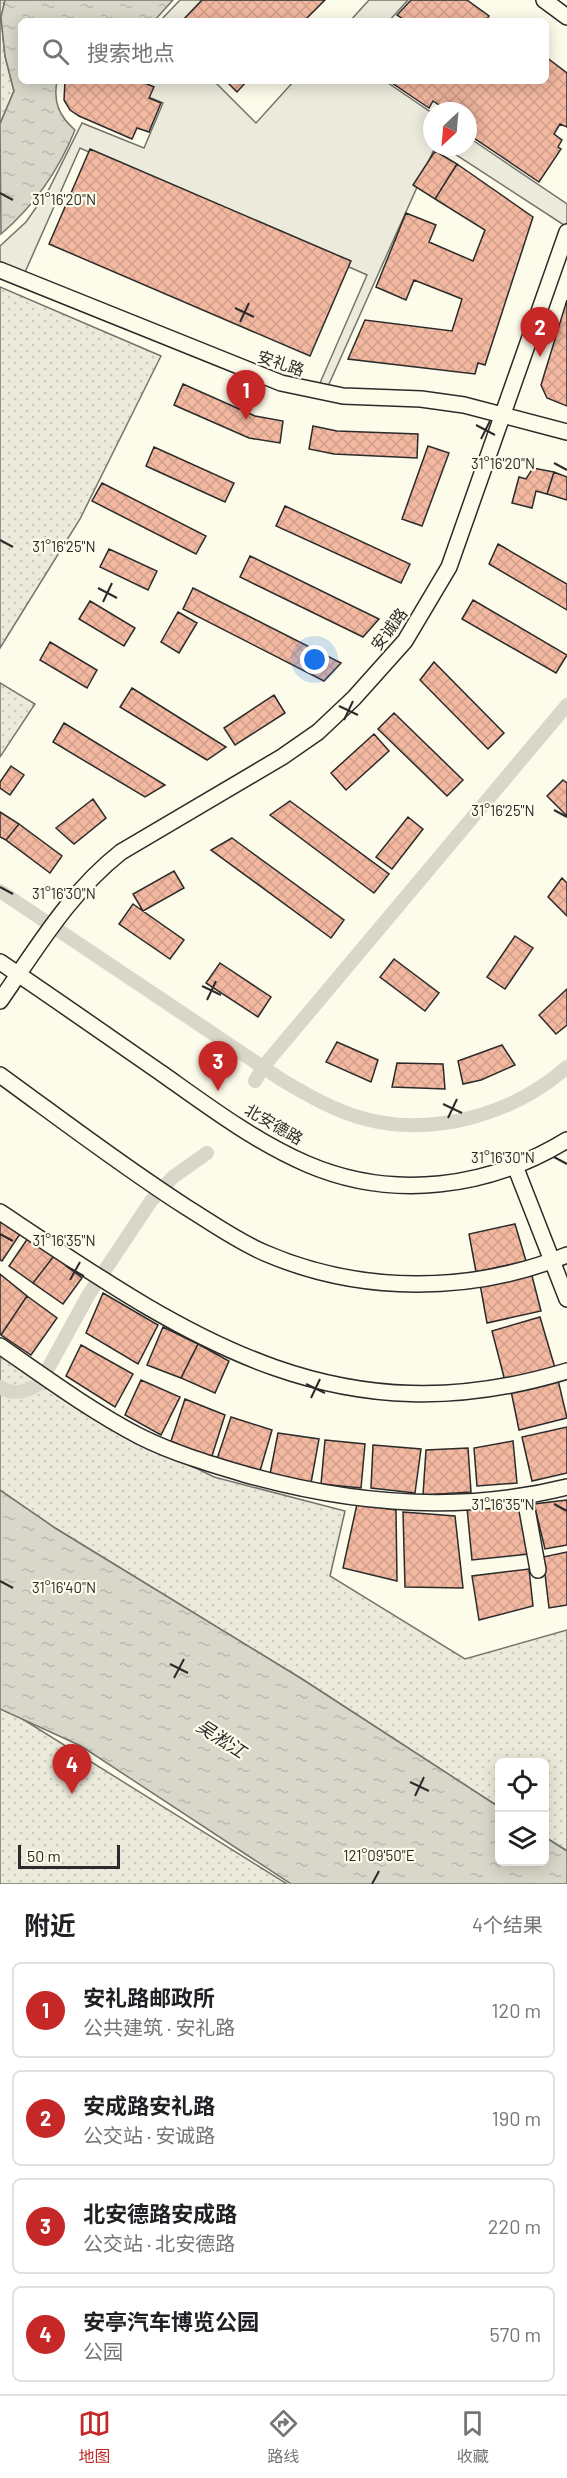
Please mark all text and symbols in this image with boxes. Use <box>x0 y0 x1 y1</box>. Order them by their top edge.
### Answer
search box <box>18 18 549 84</box>
icon: search <box>39 35 72 68</box>
text: 搜索地点 <box>87 39 175 65</box>
north arrow <box>423 102 477 156</box>
text: 31°16'20"N <box>32 190 96 208</box>
pin: 2 <box>520 308 560 357</box>
street label: 安礼路 <box>255 346 307 379</box>
pin: 1 <box>226 370 266 420</box>
text: 31°16'20"N <box>471 454 535 472</box>
text: 31°16'25"N <box>32 537 96 555</box>
street label: 安诚路 <box>367 604 411 654</box>
your location <box>300 645 329 674</box>
text: 31°16'25"N <box>471 801 535 819</box>
text: 31°16'30"N <box>32 884 96 902</box>
pin: 3 <box>198 1042 238 1091</box>
street label: 北安德路 <box>242 1099 307 1148</box>
text: 31°16'30"N <box>471 1148 535 1166</box>
text: 31°16'35"N <box>32 1231 96 1249</box>
text: 31°16'35"N <box>471 1495 535 1513</box>
text: 31°16'40"N <box>32 1578 96 1596</box>
water label: 吴淞江 <box>193 1714 252 1763</box>
pin: 4 <box>52 1744 92 1794</box>
map controls <box>495 1758 549 1866</box>
button: locate <box>495 1758 549 1812</box>
button: layers <box>495 1812 549 1866</box>
scale bar <box>18 1842 120 1870</box>
text: 50 m <box>27 1846 61 1865</box>
text: 121°09'50"E <box>343 1846 415 1864</box>
text: 附近 <box>24 1909 76 1940</box>
text: 4个结果 <box>472 1912 543 1936</box>
text: 安礼路邮政所 <box>83 1984 215 2010</box>
text: 1 <box>42 1998 49 2022</box>
text: 120 m <box>491 1998 541 2022</box>
text: 公共建筑 · 安礼路 <box>83 2015 235 2039</box>
text: 安成路安礼路 <box>83 2092 215 2118</box>
text: 2 <box>40 2106 51 2130</box>
text: 190 m <box>492 2106 541 2130</box>
text: 公交站 · 安诚路 <box>83 2123 215 2147</box>
text: 北安德路安成路 <box>83 2200 237 2226</box>
text: 3 <box>40 2214 51 2238</box>
text: 220 m <box>488 2214 541 2238</box>
text: 公交站 · 北安德路 <box>83 2231 235 2255</box>
text: 安亭汽车博览公园 <box>83 2308 259 2334</box>
text: 4 <box>39 2322 52 2346</box>
text: 570 m <box>489 2322 541 2346</box>
text: 公园 <box>83 2339 123 2363</box>
tab: 地图 <box>78 2407 111 2467</box>
tab: 路线 <box>267 2407 300 2467</box>
tab: 收藏 <box>456 2407 489 2467</box>

